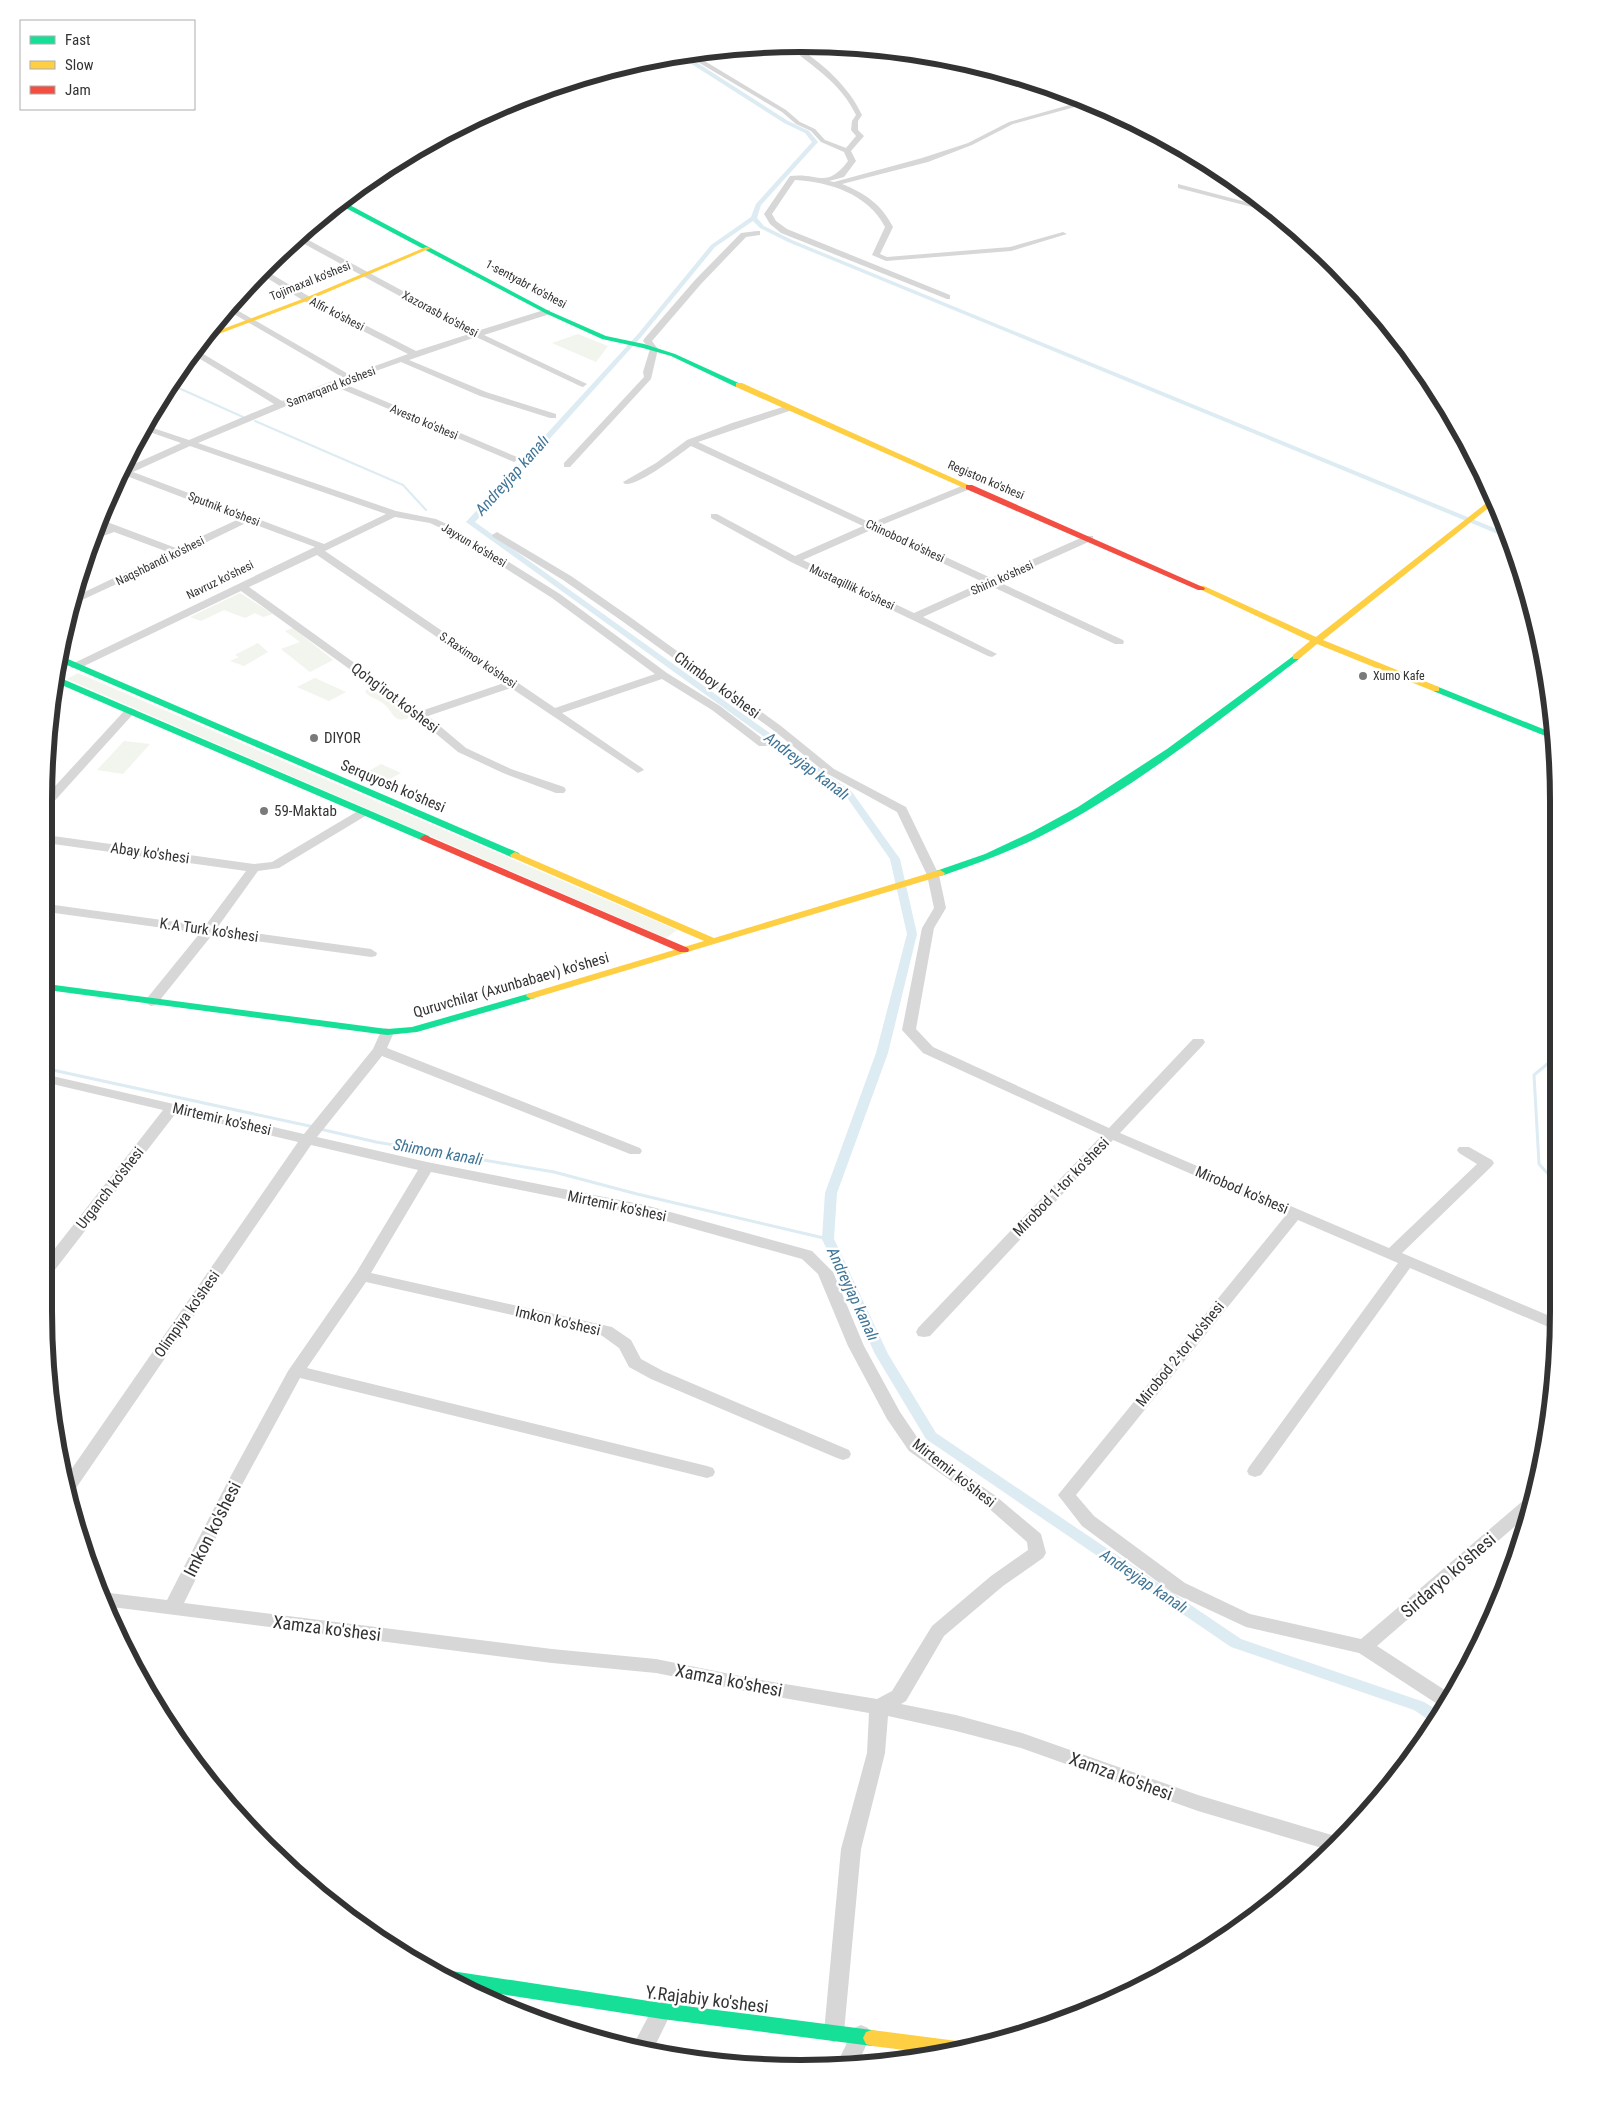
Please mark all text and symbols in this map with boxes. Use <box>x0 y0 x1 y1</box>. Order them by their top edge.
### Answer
legend <box>20 20 195 110</box>
text: Fast <box>65 31 90 49</box>
text: Slow <box>65 56 94 74</box>
text: Jam <box>65 81 91 99</box>
street label: 1-sentyabr ko'shesi <box>483 257 569 311</box>
street label: Tojimaxal ko'shesi <box>268 258 352 304</box>
street label: Xazorasb ko'shesi <box>400 288 480 340</box>
street label: Alfir ko'shesi <box>307 294 367 334</box>
street label: Samarqand ko'shesi <box>285 364 377 410</box>
street label: Avesto ko'shesi <box>388 401 460 443</box>
water label: Andreyjap kanalı <box>470 431 553 520</box>
street label: Registon ko'shesi <box>946 458 1026 502</box>
street label: Sputnik ko'shesi <box>186 489 262 529</box>
street label: Chinobod ko'shesi <box>863 517 947 565</box>
street label: Jayxun ko'shesi <box>439 520 509 570</box>
street label: Naqshbandi ko'shesi <box>113 533 207 589</box>
street label: Navruz ko'shesi <box>184 558 256 602</box>
street label: Shirin ko'shesi <box>968 558 1036 598</box>
street label: Mustaqillik ko'shesi <box>807 561 897 613</box>
street label: S.Raximov ko'shesi <box>437 629 519 691</box>
street label: Chimboy ko'shesi <box>671 648 763 722</box>
street label: Qo'ng'irot ko'shesi <box>348 659 442 737</box>
place label: Xumo Kafe <box>1373 669 1425 683</box>
marker: Xumo Kafe <box>1357 670 1369 682</box>
water label: Andreyjap kanalı <box>760 727 853 804</box>
place label: DIYOR <box>324 729 361 747</box>
marker: DIYOR <box>308 732 320 744</box>
street label: Serquyosh ko'shesi <box>338 756 448 816</box>
place label: 59-Maktab <box>274 802 337 820</box>
marker: 59-Maktab <box>258 805 270 817</box>
street label: Abay ko'shesi <box>109 839 191 867</box>
street label: K.A Turk ko'shesi <box>158 914 260 946</box>
street label: Quruvchilar (Axunbabaev) ko'shesi <box>411 948 611 1022</box>
street label: Mirtemir ko'shesi <box>171 1099 273 1139</box>
street label: Mirobod 1-tor ko'shesi <box>1009 1134 1113 1240</box>
water label: Shimom kanali <box>392 1135 485 1169</box>
street label: Urganch ko'shesi <box>72 1143 148 1233</box>
street label: Mirobod ko'shesi <box>1193 1162 1291 1218</box>
street label: Mirtemir ko'shesi <box>566 1187 668 1225</box>
water label: Andreyjap kanalı <box>823 1243 883 1344</box>
street label: Olimpiya ko'shesi <box>151 1267 223 1361</box>
street label: Mirobod 2-tor ko'shesi <box>1132 1298 1228 1410</box>
street label: Imkon ko'shesi <box>514 1302 602 1340</box>
street label: Mirtemir ko'shesi <box>909 1435 999 1511</box>
street label: Imkon ko'shesi <box>179 1478 245 1580</box>
street label: Sirdaryo ko'shesi <box>1396 1528 1500 1622</box>
water label: Andreyjap kanalı <box>1096 1544 1192 1617</box>
street label: Xamza ko'shesi <box>272 1611 382 1645</box>
street label: Xamza ko'shesi <box>674 1659 784 1701</box>
street label: Xamza ko'shesi <box>1066 1748 1176 1804</box>
street label: Y.Rajabiy ko'shesi <box>644 1981 770 2017</box>

